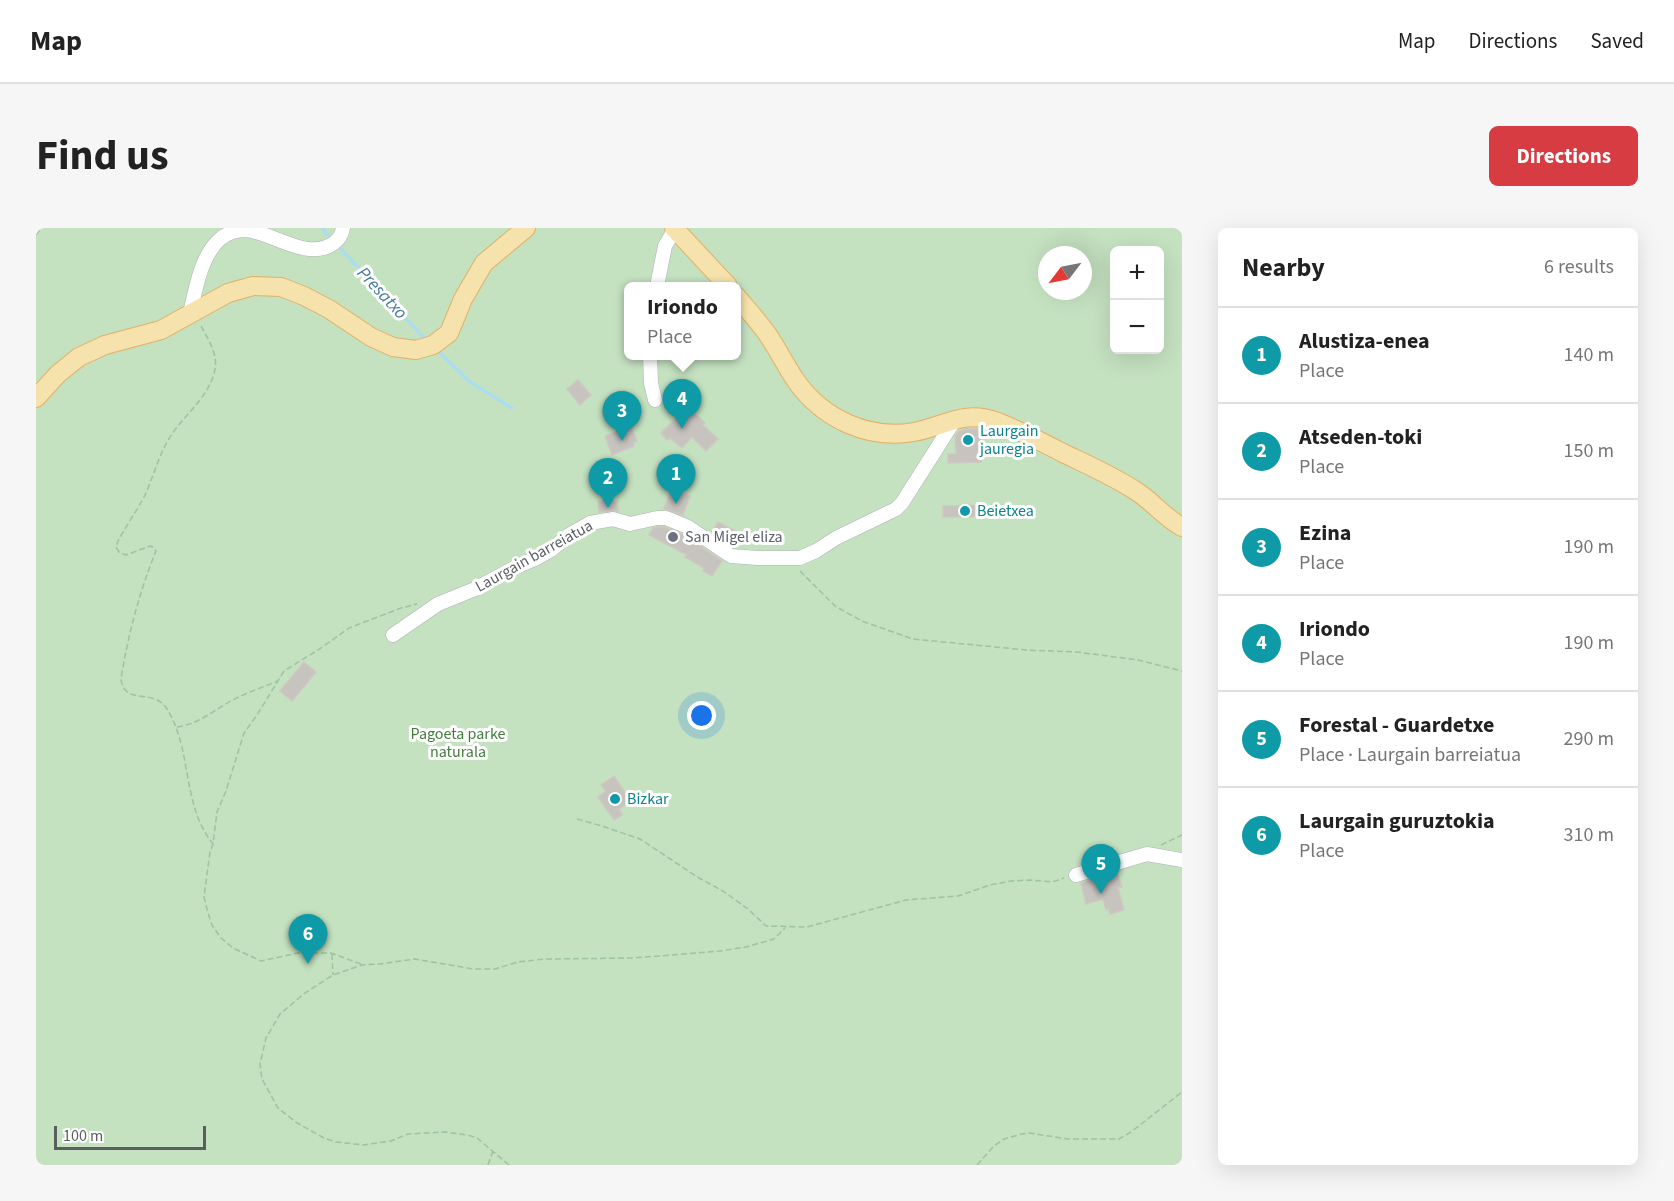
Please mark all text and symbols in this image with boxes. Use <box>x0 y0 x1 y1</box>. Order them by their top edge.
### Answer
text: Map <box>30 21 82 61</box>
text: Map <box>1398 26 1436 56</box>
text: Directions <box>1469 26 1557 56</box>
text: Saved <box>1590 26 1644 56</box>
text: Find us <box>36 126 169 186</box>
button: Directions <box>1489 126 1638 186</box>
north arrow <box>1038 246 1092 300</box>
map controls <box>1110 246 1164 354</box>
button: + <box>1110 246 1164 300</box>
text: Nearby <box>1242 249 1325 286</box>
text: 6 results <box>1544 253 1614 281</box>
water label: Presatxo <box>351 261 413 325</box>
popup <box>624 282 741 360</box>
text: Iriondo <box>647 291 718 323</box>
button: − <box>1110 300 1164 354</box>
text: Place <box>647 323 692 351</box>
text: Alustiza-enea <box>1299 325 1430 357</box>
text: 1 <box>1256 341 1267 369</box>
text: 140 m <box>1564 341 1614 369</box>
text: Place <box>1299 357 1344 385</box>
pin: 4 <box>662 380 702 429</box>
pin: 3 <box>602 392 642 441</box>
place label: Laurgain jauregia <box>979 420 1039 460</box>
text: Atseden-toki <box>1299 421 1422 453</box>
marker: Laurgain jauregia <box>961 433 975 447</box>
text: 2 <box>1256 437 1267 465</box>
text: 150 m <box>1564 437 1614 465</box>
text: Place <box>1299 453 1344 481</box>
pin: 1 <box>656 454 696 504</box>
pin: 2 <box>588 458 628 508</box>
place label: Beietxea <box>977 500 1034 522</box>
marker: Beietxea <box>958 504 972 518</box>
street label: Laurgain barreiatua <box>471 515 597 597</box>
text: Ezina <box>1299 517 1351 549</box>
place label: San Migel eliza <box>685 526 783 548</box>
marker: San Migel eliza <box>666 530 680 544</box>
text: 3 <box>1256 533 1267 561</box>
text: 190 m <box>1564 533 1614 561</box>
text: Place <box>1299 549 1344 577</box>
text: Iriondo <box>1299 613 1370 645</box>
text: 4 <box>1256 629 1267 657</box>
text: 190 m <box>1564 629 1614 657</box>
text: Place <box>1299 645 1344 673</box>
your location <box>687 701 716 730</box>
text: Forestal - Guardetxe <box>1299 709 1494 741</box>
park label: Pagoeta parke naturala <box>411 723 506 763</box>
text: 5 <box>1256 725 1267 753</box>
text: 290 m <box>1564 725 1614 753</box>
text: Place · Laurgain barreiatua <box>1299 741 1521 769</box>
place label: Bizkar <box>627 788 669 810</box>
marker: Bizkar <box>608 792 622 806</box>
text: Laurgain guruztokia <box>1299 805 1495 837</box>
text: 6 <box>1256 821 1267 849</box>
text: 310 m <box>1564 821 1614 849</box>
text: Place <box>1299 837 1344 865</box>
pin: 5 <box>1082 844 1120 894</box>
pin: 6 <box>288 914 328 964</box>
scale bar <box>54 1123 206 1150</box>
text: 100 m <box>63 1125 103 1147</box>

